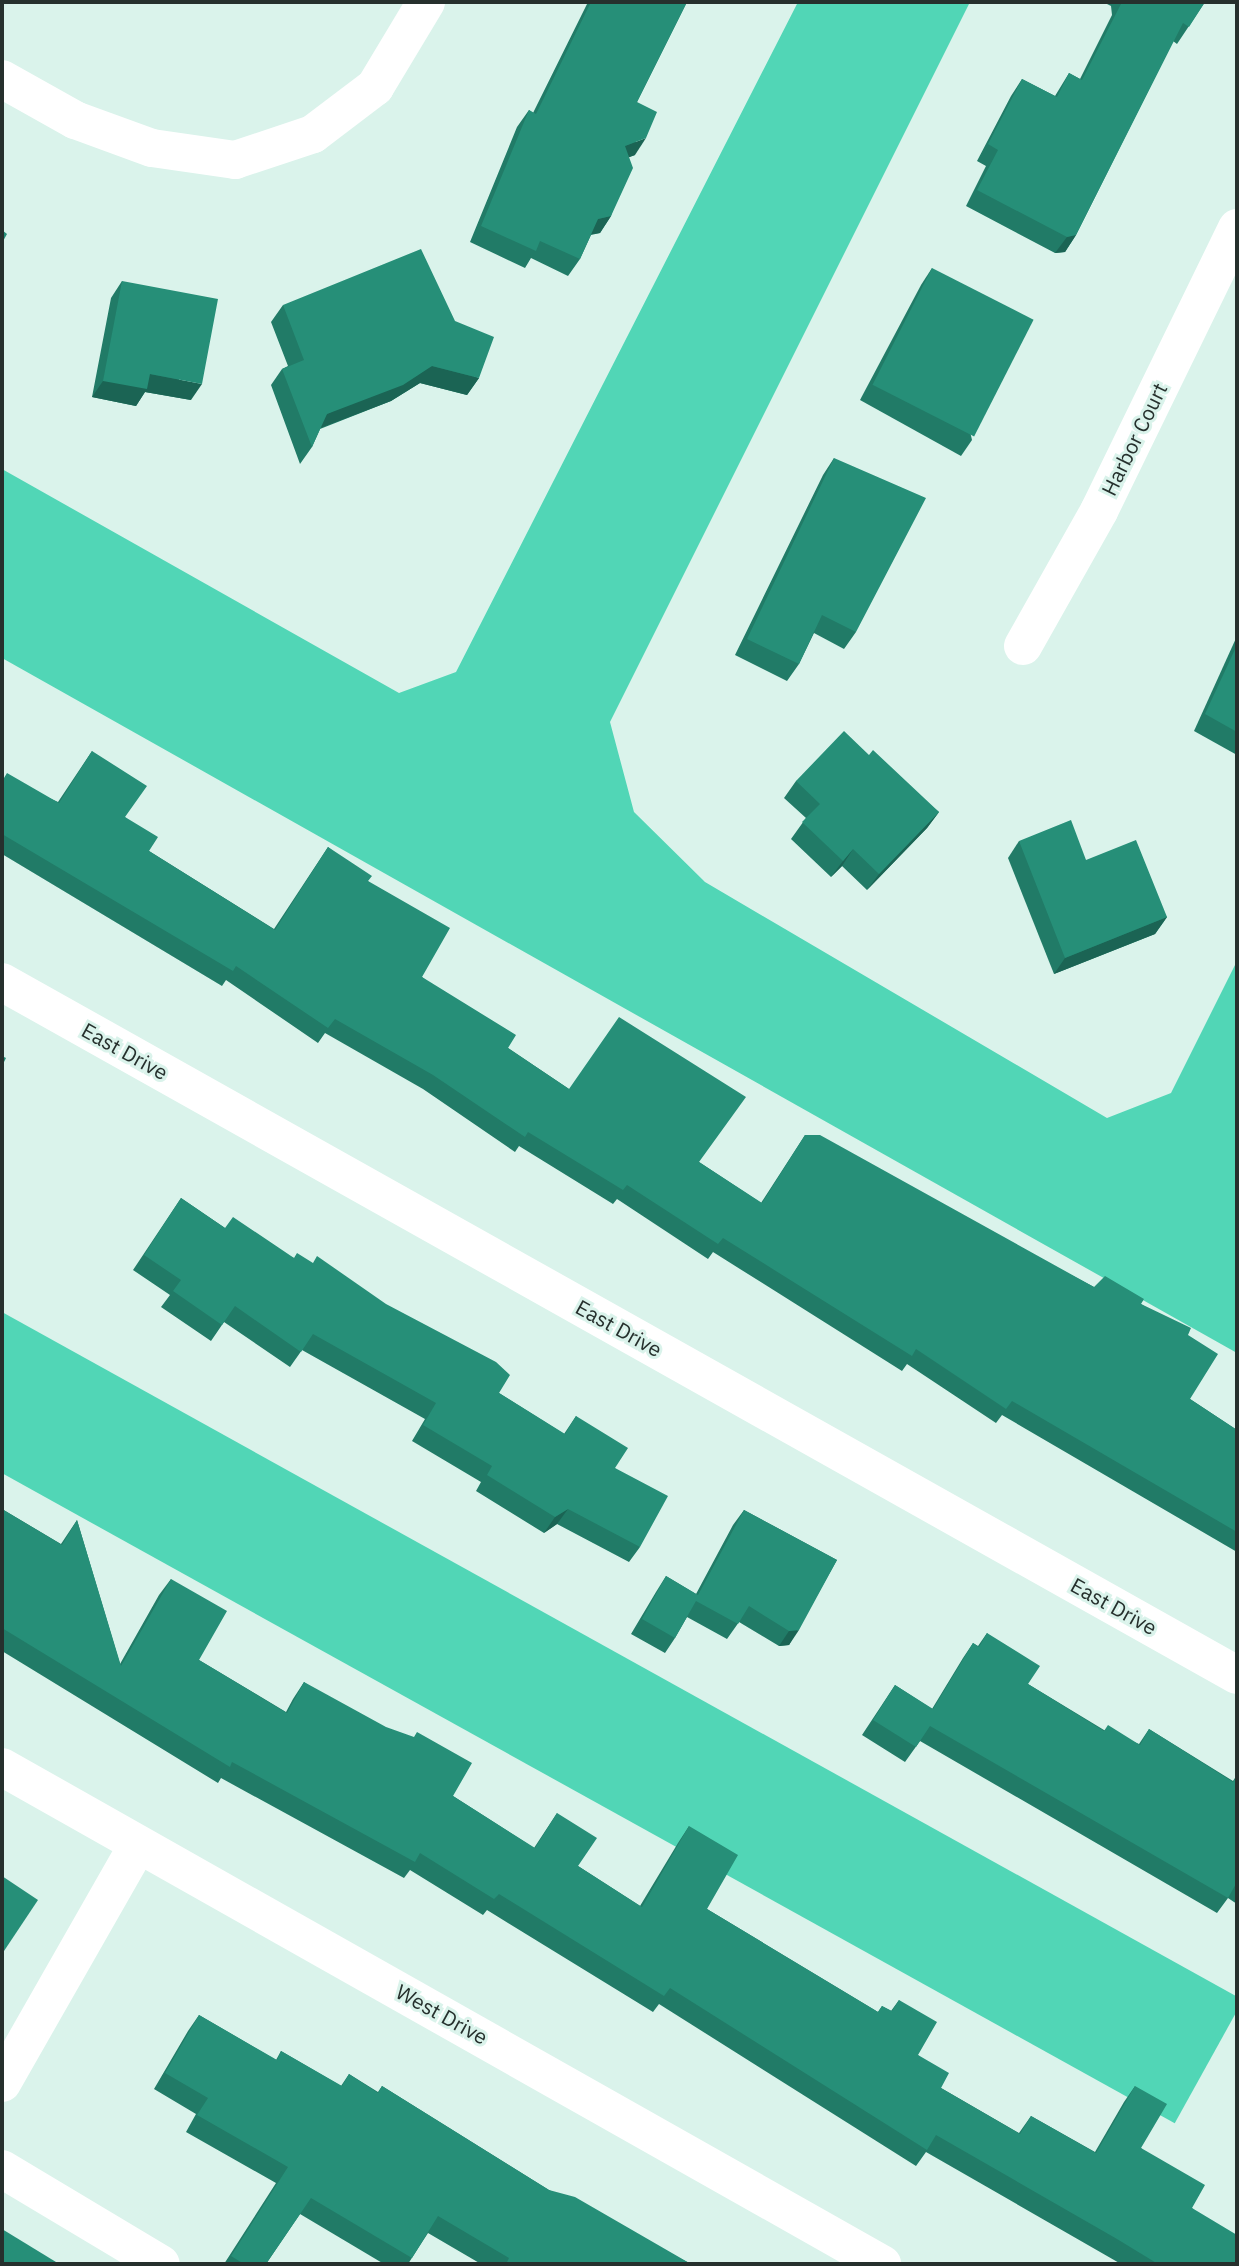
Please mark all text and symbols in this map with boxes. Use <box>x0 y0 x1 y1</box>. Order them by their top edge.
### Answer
street label: Harbor Court <box>1096 379 1172 499</box>
street label: East Drive <box>78 1017 172 1085</box>
street label: East Drive <box>572 1294 666 1362</box>
street label: East Drive <box>1067 1572 1161 1640</box>
street label: West Drive <box>392 1978 492 2050</box>

